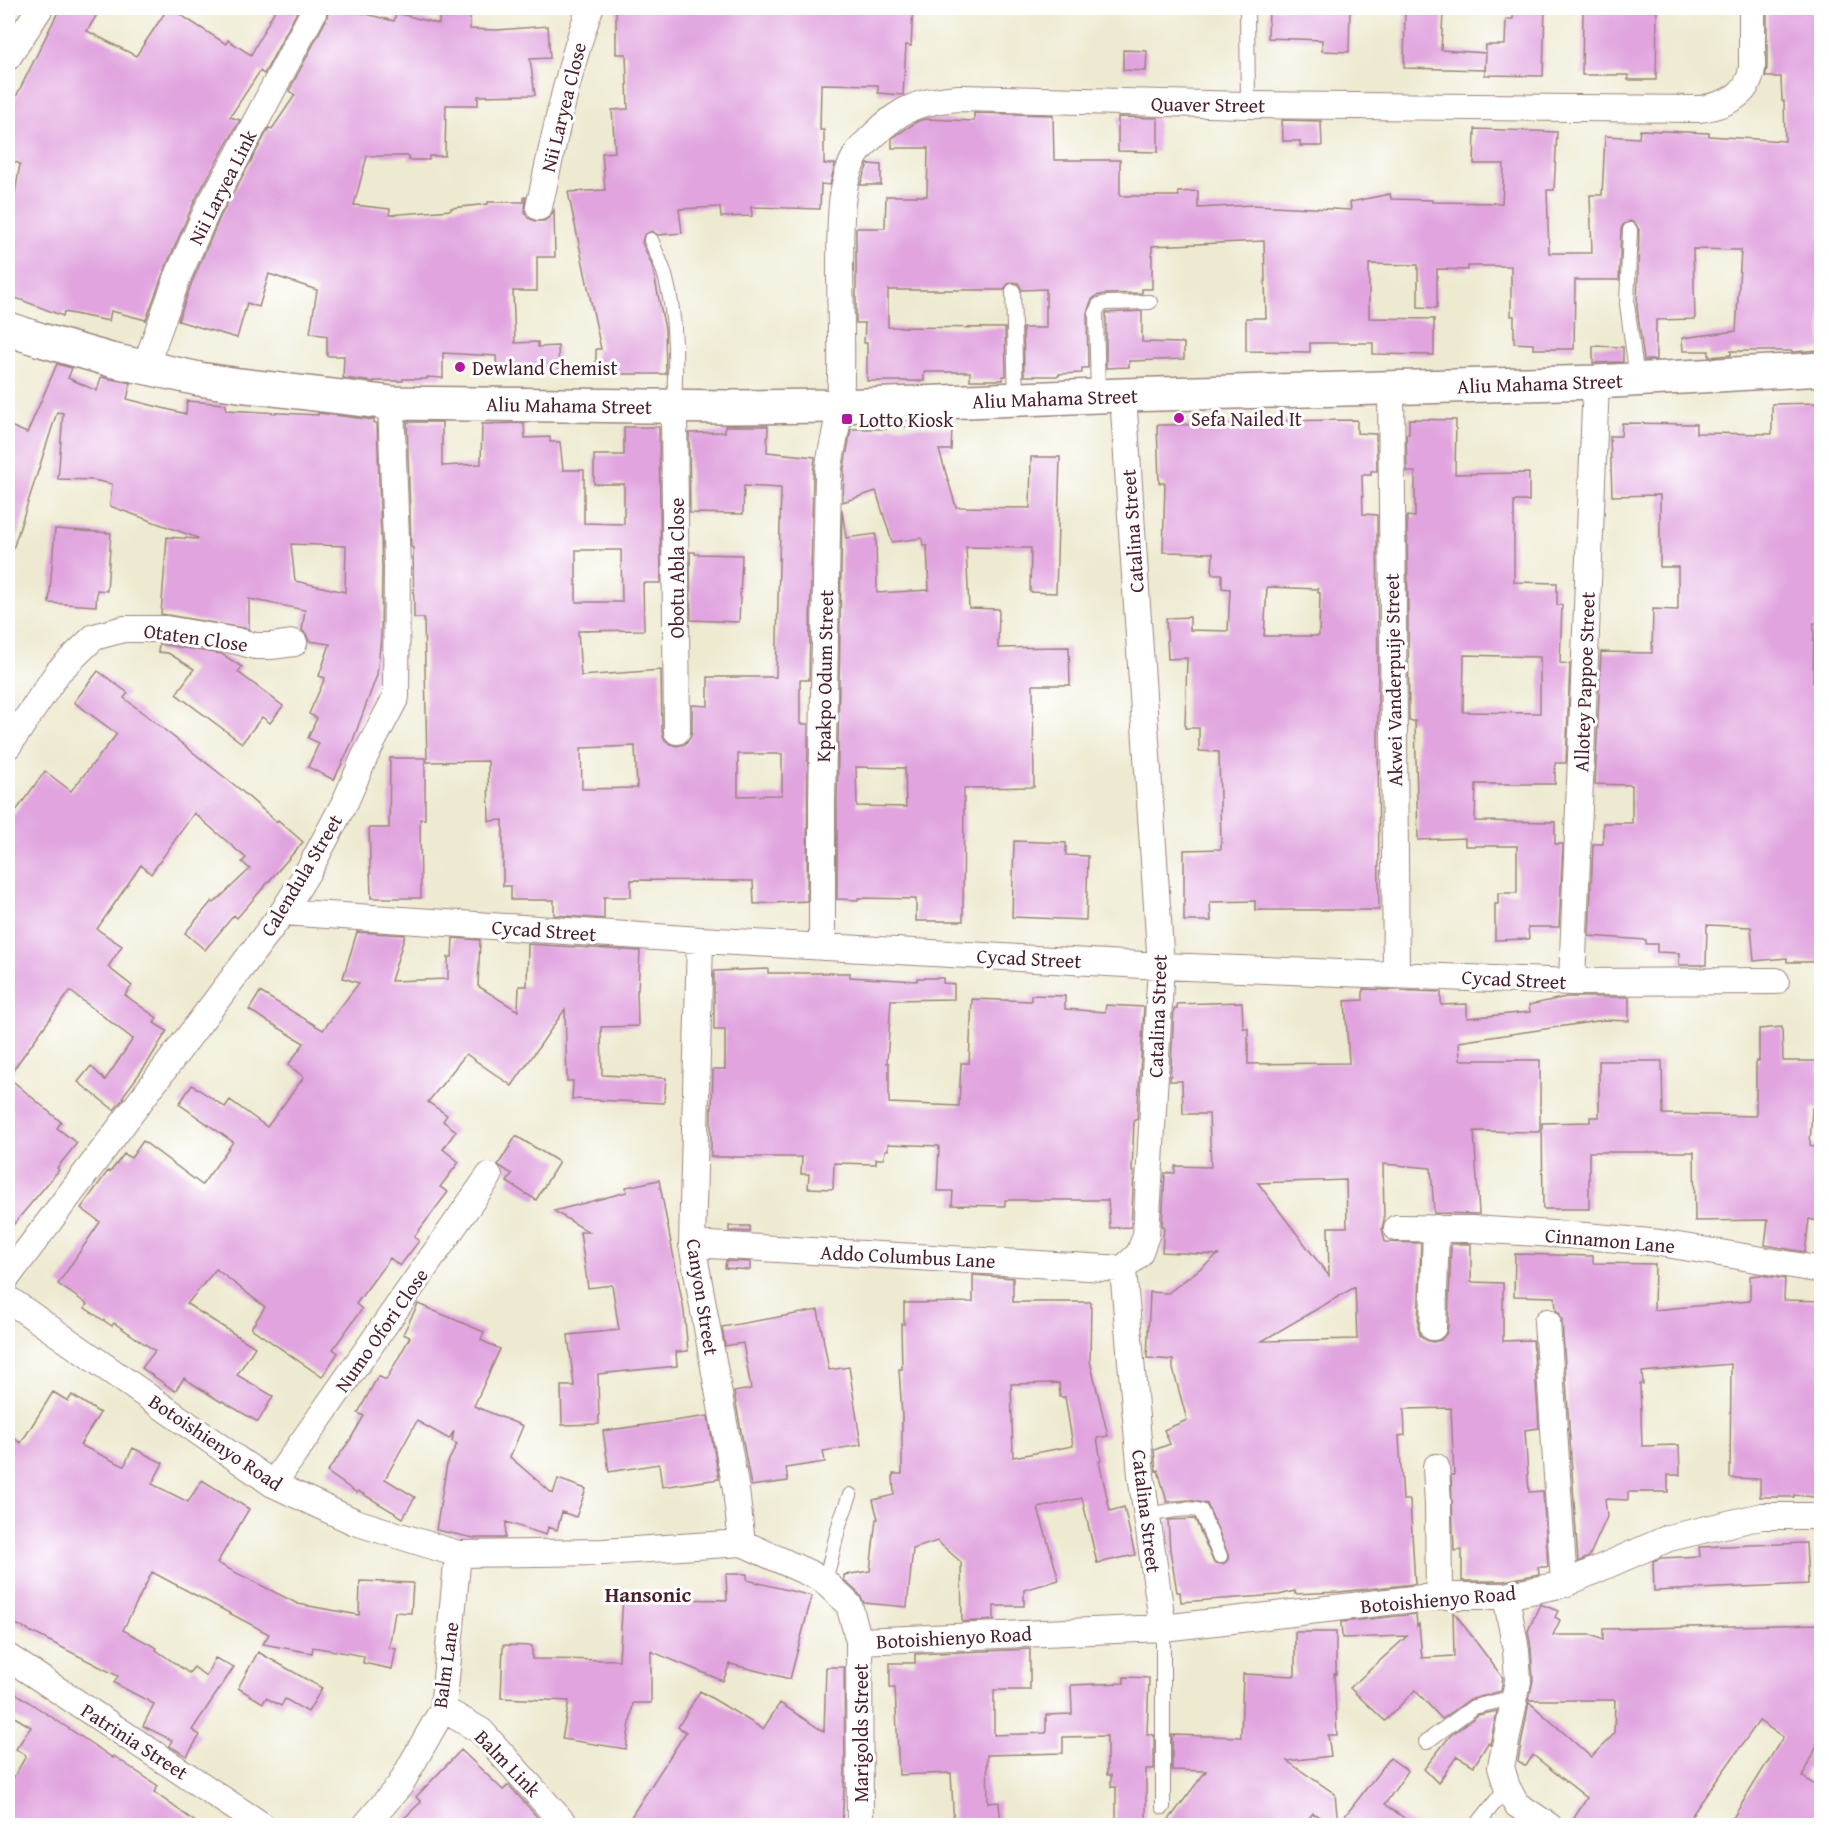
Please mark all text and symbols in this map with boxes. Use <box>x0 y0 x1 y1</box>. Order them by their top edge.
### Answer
street label: Nii Laryea Close <box>533 39 593 175</box>
street label: Quaver Street <box>1151 89 1265 119</box>
street label: Nii Laryea Link <box>181 124 264 250</box>
place label: Dewland Chemist <box>472 353 618 382</box>
marker: Dewland Chemist <box>453 360 467 374</box>
street label: Aliu Mahama Street <box>1457 366 1623 400</box>
street label: Aliu Mahama Street <box>972 381 1138 415</box>
street label: Aliu Mahama Street <box>486 389 652 421</box>
place label: Sefa Nailed It <box>1191 404 1302 433</box>
place label: Lotto Kiosk <box>859 405 954 434</box>
marker: Sefa Nailed It <box>1172 411 1186 425</box>
marker: Lotto Kiosk <box>840 412 854 426</box>
street label: Catalina Street <box>1113 468 1151 594</box>
street label: Obotu Abla Close <box>662 498 691 638</box>
street label: Akwei Vanderpuije Street <box>1377 573 1409 787</box>
street label: Kpakpo Odum Street <box>808 589 840 763</box>
street label: Allotey Pappoe Street <box>1566 591 1602 773</box>
street label: Otaten Close <box>142 615 250 659</box>
street label: Calendula Street <box>253 808 349 942</box>
street label: Cycad Street <box>491 912 597 948</box>
street label: Cycad Street <box>976 941 1082 975</box>
street label: Catalina Street <box>1140 954 1174 1078</box>
street label: Cycad Street <box>1461 962 1567 996</box>
street label: Cinnamon Lane <box>1544 1220 1676 1260</box>
street label: Canyon Street <box>679 1237 727 1357</box>
street label: Addo Columbus Lane <box>820 1237 996 1275</box>
street label: Numo Ofori Close <box>327 1262 435 1398</box>
street label: Botoishienyo Road <box>143 1386 289 1498</box>
street label: Catalina Street <box>1125 1448 1169 1574</box>
street label: Botoishienyo Road <box>1359 1578 1517 1620</box>
district label: Hansonic <box>605 1579 692 1610</box>
street label: Botoishienyo Road <box>875 1618 1033 1656</box>
street label: Balm Lane <box>425 1620 465 1710</box>
street label: Marigolds Street <box>846 1663 875 1803</box>
street label: Patrinia Street <box>76 1696 194 1786</box>
street label: Balm Link <box>468 1723 548 1804</box>

